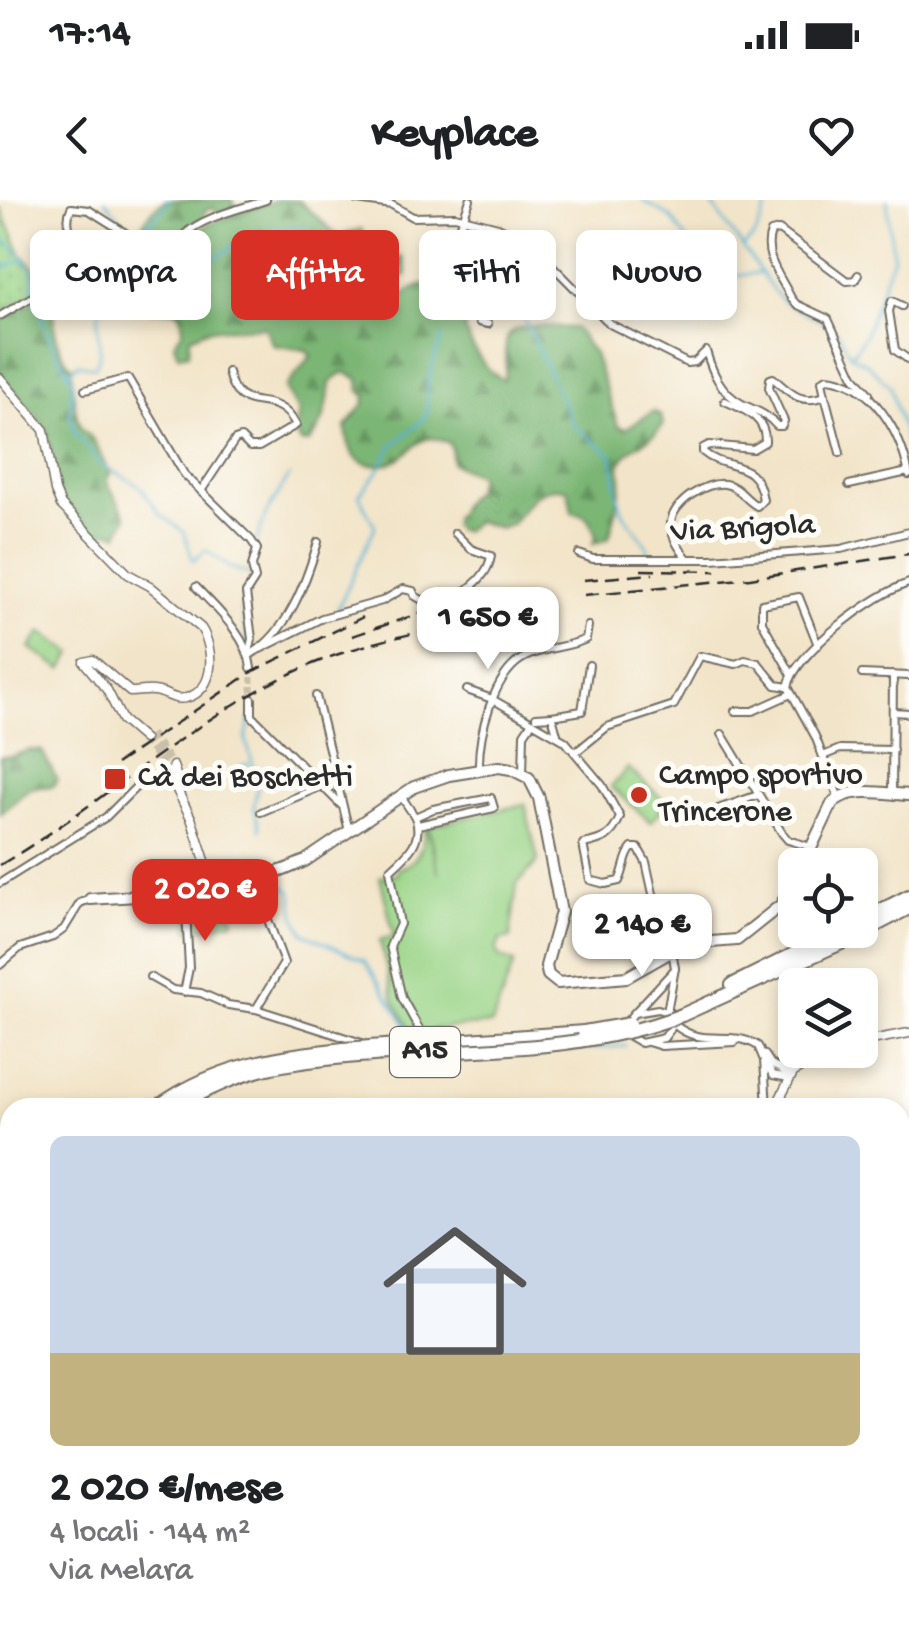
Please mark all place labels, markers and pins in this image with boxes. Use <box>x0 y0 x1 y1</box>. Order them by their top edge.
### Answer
pin: 1 650 € <box>396 587 580 672</box>
place label: Campo sportivo Trincerone <box>657 758 863 833</box>
place label: Cà dei Boschetti <box>138 760 353 798</box>
marker: Cà dei Boschetti <box>102 766 128 792</box>
marker: Campo sportivo Trincerone <box>628 784 650 806</box>
pin: 2 020 € <box>113 859 297 944</box>
pin: 2 140 € <box>550 894 734 979</box>

